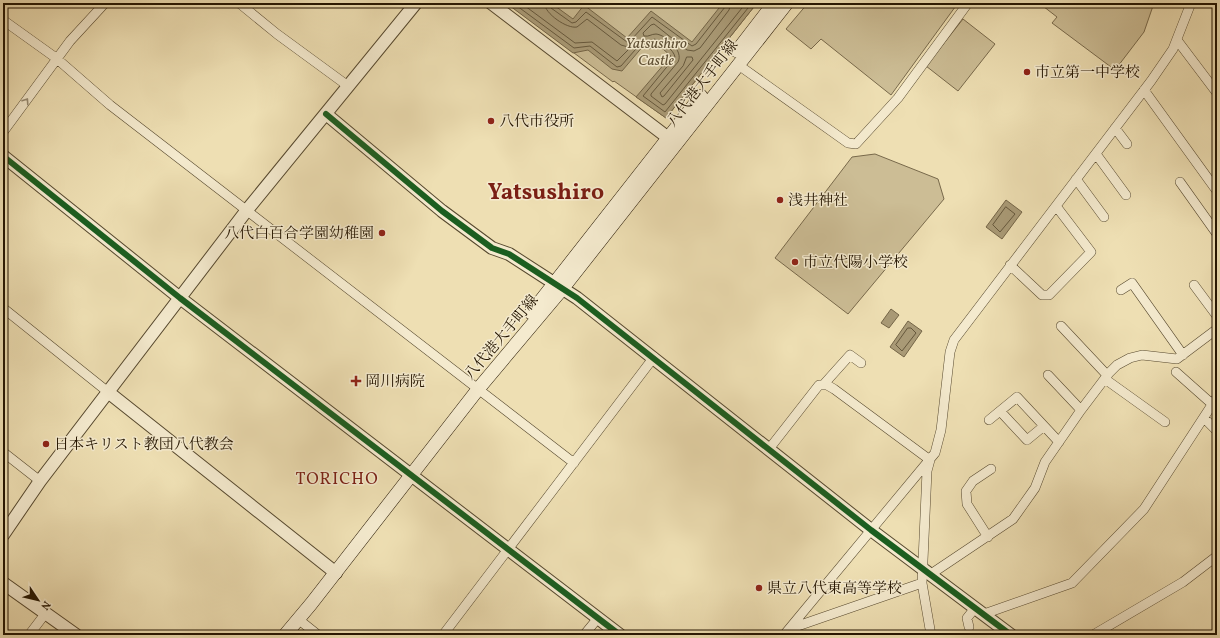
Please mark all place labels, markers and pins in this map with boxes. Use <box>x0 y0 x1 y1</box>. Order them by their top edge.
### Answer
place label: 市立第一中学校 <box>1035 63 1140 84</box>
marker: 市立第一中学校 <box>1022 67 1032 77</box>
place label: 八代市役所 <box>499 112 574 133</box>
marker: 八代市役所 <box>486 116 496 126</box>
place label: 浅井神社 <box>788 191 848 212</box>
marker: 浅井神社 <box>775 195 785 205</box>
place label: 八代白百合学園幼稚園 <box>224 224 374 245</box>
marker: 八代白百合学園幼稚園 <box>377 228 387 238</box>
place label: 市立代陽小学校 <box>803 253 908 274</box>
marker: 市立代陽小学校 <box>790 257 800 267</box>
place label: 岡川病院 <box>365 372 425 393</box>
marker: 岡川病院 <box>350 375 362 387</box>
place label: 日本キリスト教団八代教会 <box>54 435 234 456</box>
marker: 日本キリスト教団八代教会 <box>41 439 51 449</box>
place label: 県立八代東高等学校 <box>767 579 902 600</box>
marker: 県立八代東高等学校 <box>754 583 764 593</box>

